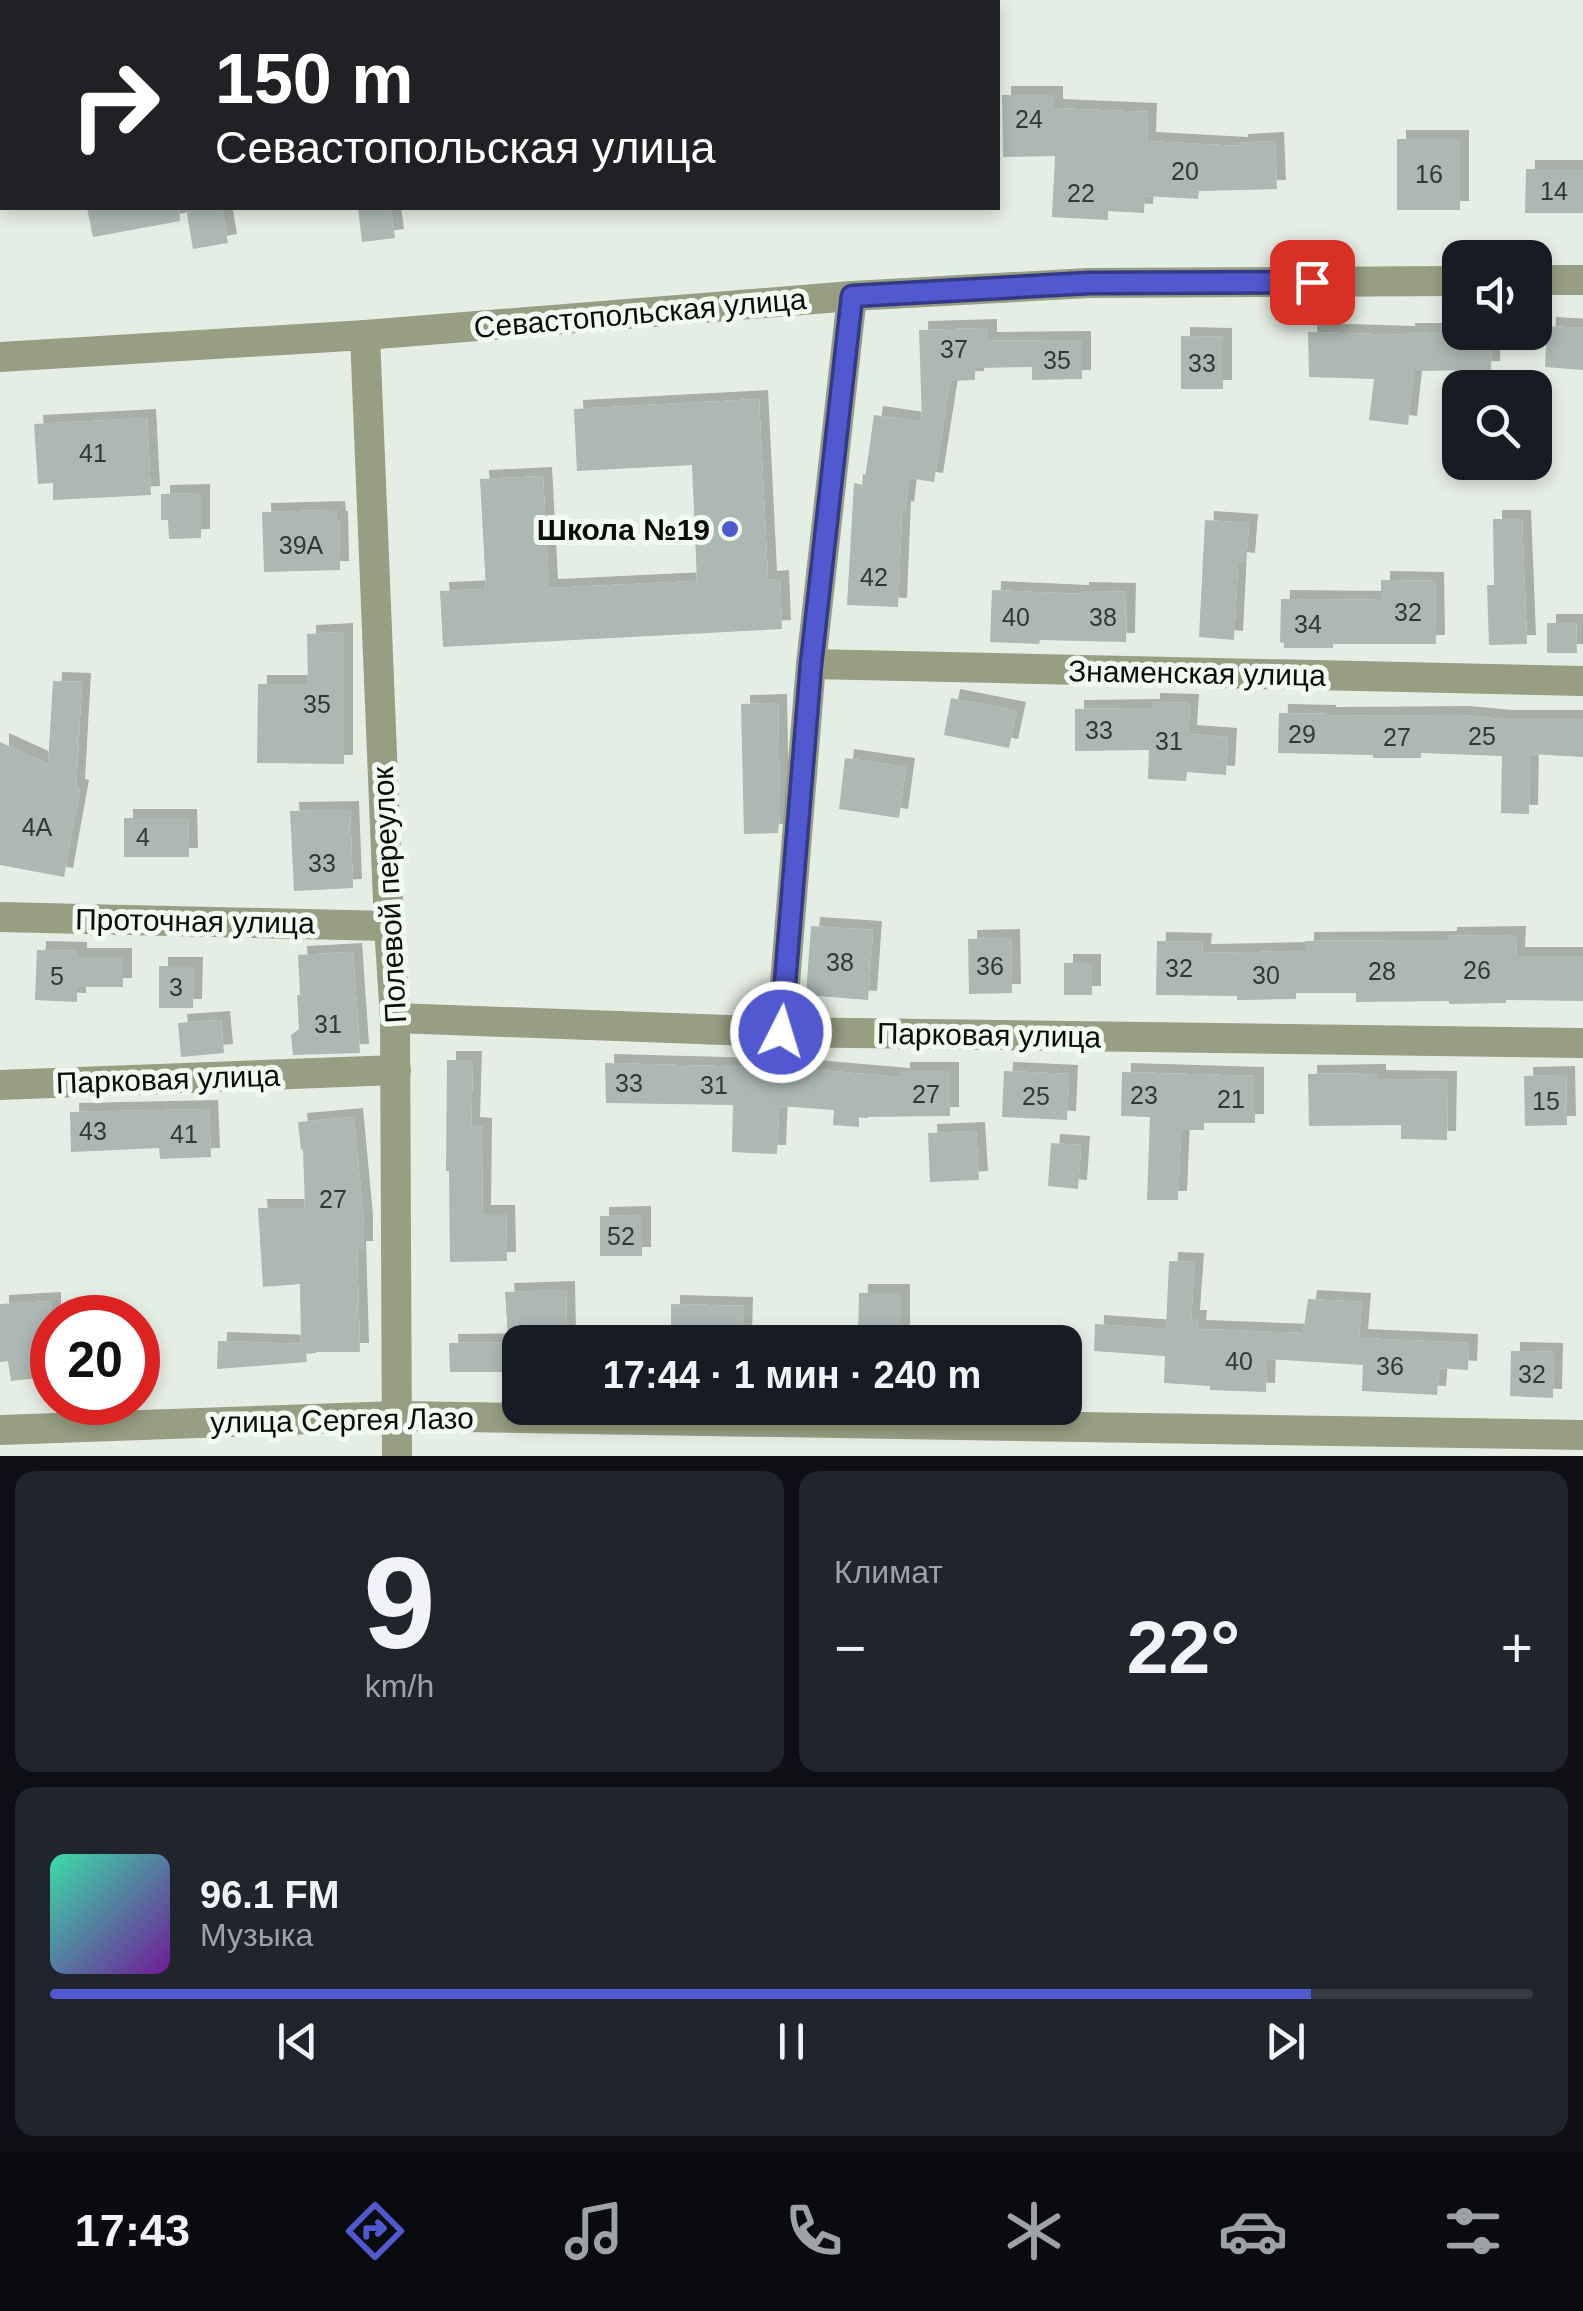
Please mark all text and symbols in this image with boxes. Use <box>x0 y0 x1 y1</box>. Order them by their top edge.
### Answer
icon: right <box>50 40 180 170</box>
text: 150 m <box>215 40 413 118</box>
house number: 24 <box>1015 105 1043 133</box>
text: Севастопольская улица <box>215 122 715 173</box>
house number: 20 <box>1171 157 1199 185</box>
house number: 16 <box>1415 160 1443 188</box>
house number: 14 <box>1540 177 1568 205</box>
house number: 22 <box>1067 179 1095 207</box>
pin <box>1270 240 1355 325</box>
map controls <box>1442 240 1552 480</box>
button: sound <box>1442 240 1552 350</box>
icon: arrive <box>1285 255 1340 310</box>
street label: Севастопольская улица <box>472 282 808 344</box>
house number: 37 <box>940 335 968 363</box>
house number: 35 <box>1043 346 1071 374</box>
house number: 33 <box>1188 349 1216 377</box>
button: search <box>1442 370 1552 480</box>
house number: 41 <box>79 439 107 467</box>
place label: Школа №19 <box>537 513 710 546</box>
marker: Школа №19 <box>719 518 741 540</box>
house number: 39А <box>279 531 324 559</box>
house number: 42 <box>860 563 888 591</box>
house number: 32 <box>1394 598 1422 626</box>
house number: 40 <box>1002 603 1030 631</box>
house number: 38 <box>1089 603 1117 631</box>
house number: 34 <box>1294 610 1322 638</box>
street label: Знаменская улица <box>1068 654 1326 692</box>
house number: 35 <box>303 690 331 718</box>
house number: 33 <box>1085 716 1113 744</box>
house number: 29 <box>1288 720 1316 748</box>
house number: 25 <box>1468 722 1496 750</box>
house number: 27 <box>1383 723 1411 751</box>
house number: 31 <box>1155 727 1183 755</box>
street label: Полевой переулок <box>366 765 412 1024</box>
house number: 4А <box>22 813 53 841</box>
house number: 4 <box>136 823 150 851</box>
house number: 33 <box>308 849 336 877</box>
street label: Проточная улица <box>75 902 315 940</box>
house number: 38 <box>826 948 854 976</box>
house number: 36 <box>976 952 1004 980</box>
house number: 32 <box>1165 954 1193 982</box>
house number: 26 <box>1463 956 1491 984</box>
house number: 28 <box>1368 957 1396 985</box>
house number: 30 <box>1252 961 1280 989</box>
house number: 5 <box>50 962 64 990</box>
house number: 3 <box>169 973 183 1001</box>
position arrow <box>729 980 833 1084</box>
house number: 31 <box>314 1010 342 1038</box>
street label: Парковая улица <box>877 1017 1102 1053</box>
street label: Парковая улица <box>55 1059 281 1099</box>
house number: 33 <box>615 1069 643 1097</box>
house number: 31 <box>700 1071 728 1099</box>
house number: 27 <box>912 1080 940 1108</box>
house number: 23 <box>1130 1081 1158 1109</box>
house number: 25 <box>1022 1082 1050 1110</box>
house number: 21 <box>1217 1085 1245 1113</box>
house number: 15 <box>1532 1087 1560 1115</box>
house number: 43 <box>79 1117 107 1145</box>
house number: 41 <box>170 1120 198 1148</box>
house number: 27 <box>319 1185 347 1213</box>
house number: 52 <box>607 1222 635 1250</box>
speed limit sign: 20 <box>30 1295 160 1425</box>
house number: 40 <box>1225 1347 1253 1375</box>
house number: 36 <box>1376 1352 1404 1380</box>
text: 17:44 · 1 мин · 240 m <box>603 1354 981 1396</box>
house number: 32 <box>1518 1360 1546 1388</box>
street label: улица Сергея Лазо <box>210 1401 474 1439</box>
text: 9 <box>363 1530 436 1676</box>
text: Климат <box>834 1554 943 1590</box>
text: 22° <box>1127 1605 1240 1689</box>
text: − <box>834 1617 866 1679</box>
text: + <box>1501 1617 1533 1679</box>
text: km/h <box>365 1668 434 1704</box>
text: 96.1 FM <box>200 1874 339 1916</box>
text: Музыка <box>200 1917 313 1953</box>
icon: previous <box>270 2014 325 2069</box>
icon: pause <box>764 2014 819 2069</box>
icon: next <box>1258 2014 1313 2069</box>
icon: directions <box>340 2196 410 2266</box>
icon: music <box>559 2196 629 2266</box>
icon: phone <box>779 2196 849 2266</box>
icon: climate <box>999 2196 1069 2266</box>
icon: car <box>1218 2196 1288 2266</box>
icon: filters <box>1438 2196 1508 2266</box>
text: 17:43 <box>75 2205 190 2256</box>

